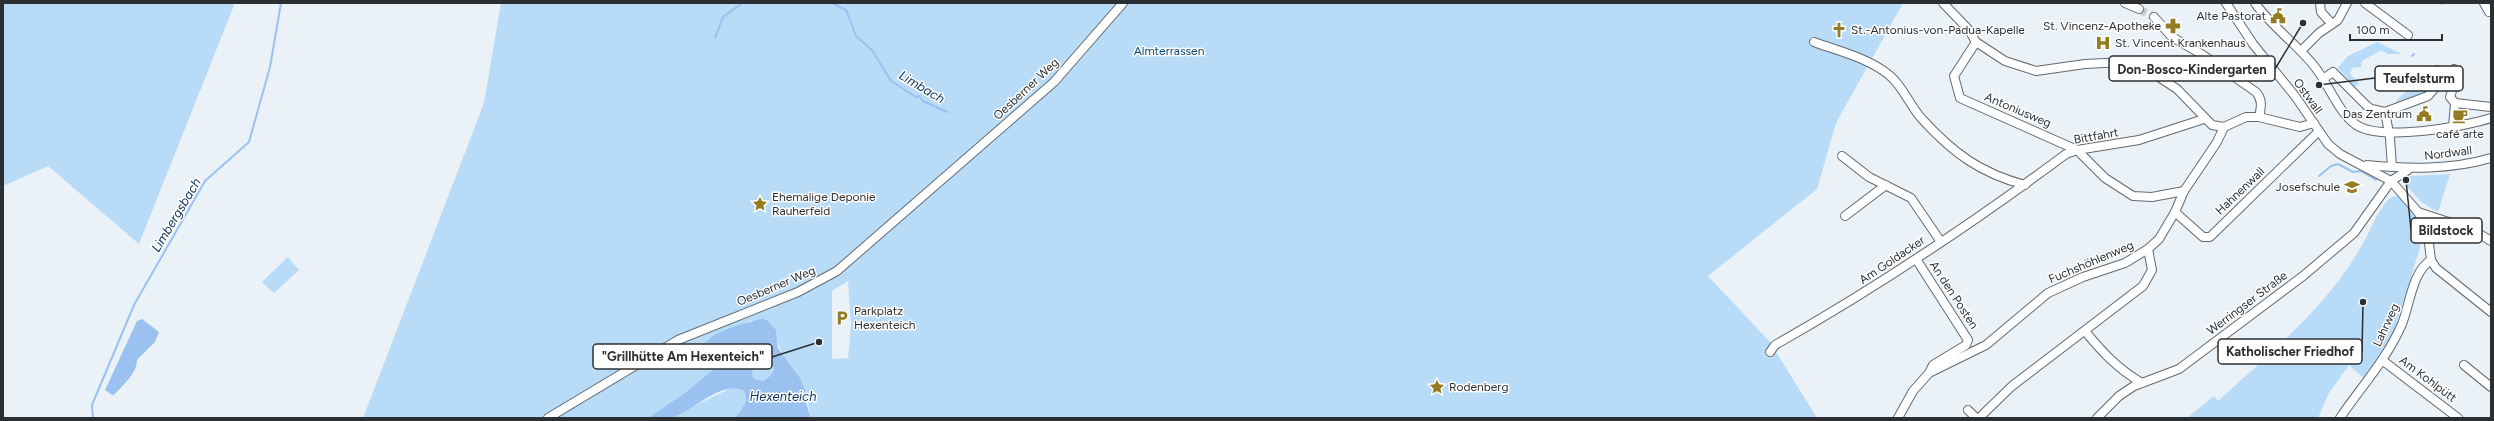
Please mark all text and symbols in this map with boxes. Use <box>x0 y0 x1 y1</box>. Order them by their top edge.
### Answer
public building icon: Alte Pastorat <box>2269 7 2287 25</box>
place label: Alte Pastorat <box>2196 9 2266 23</box>
scale bar <box>2350 16 2442 42</box>
pharmacy icon: St. Vincenz-Apotheke <box>2164 17 2182 35</box>
place label: St. Vincenz-Apotheke <box>2043 19 2161 33</box>
church icon: St.-Antonius-von-Padua-Kapelle <box>1830 21 1848 39</box>
place label: St.-Antonius-von-Padua-Kapelle <box>1851 23 2025 37</box>
text: 100 m <box>2356 23 2390 37</box>
hospital icon: St. Vincent Krankenhaus <box>2094 34 2112 52</box>
place label: St. Vincent Krankenhaus <box>2115 36 2246 50</box>
park label: Almterrassen <box>1134 44 1205 58</box>
street label: Oesberner Weg <box>991 55 1061 123</box>
callout: Don-Bosco-Kindergarten <box>2109 56 2275 81</box>
text: Don-Bosco-Kindergarten <box>2117 62 2267 77</box>
callout: Teufelsturm <box>2375 66 2463 91</box>
water label: Limbach <box>897 68 947 106</box>
text: Teufelsturm <box>2383 71 2455 86</box>
street label: Ostwall <box>2291 76 2325 116</box>
street label: Antoniusweg <box>1983 90 2053 130</box>
public building icon: Das Zentrum <box>2415 105 2433 123</box>
place label: Das Zentrum <box>2343 107 2412 121</box>
cafe icon: café arte <box>2451 107 2469 125</box>
street label: Bittfahrt <box>2073 125 2120 147</box>
place label: café arte <box>2436 127 2484 141</box>
street label: Nordwall <box>2423 143 2473 163</box>
street label: Hahnenwall <box>2213 164 2267 218</box>
water label: Limbergsbach <box>148 175 204 255</box>
school or university icon: Josefschule <box>2343 178 2361 196</box>
place label: Josefschule <box>2276 180 2340 194</box>
place label: Ehemalige Deponie Rauherfeld <box>772 190 876 218</box>
place icon: Ehemalige Deponie Rauherfeld <box>751 195 769 213</box>
callout: Bildstock <box>2411 218 2482 243</box>
text: Bildstock <box>2418 223 2474 238</box>
street label: Am Goldacker <box>1857 233 1927 287</box>
street label: Fuchshöhlenweg <box>2046 238 2136 286</box>
street label: An den Posten <box>1927 258 1981 332</box>
street label: Oesberner Weg <box>735 263 817 309</box>
street label: Werringser Straße <box>2204 268 2290 338</box>
street label: Lahrweg <box>2370 301 2402 349</box>
place label: Parkplatz Hexenteich <box>854 304 916 332</box>
parking icon: Parkplatz Hexenteich <box>833 309 851 327</box>
callout: Katholischer Friedhof <box>2218 339 2362 364</box>
callout: "Grillhütte Am Hexenteich" <box>593 344 772 369</box>
text: Katholischer Friedhof <box>2226 344 2355 359</box>
text: "Grillhütte Am Hexenteich" <box>602 349 764 364</box>
street label: Am Kohlpütt <box>2397 353 2460 405</box>
place icon: Rodenberg <box>1428 378 1446 396</box>
place label: Rodenberg <box>1449 380 1508 394</box>
water label: Hexenteich <box>750 389 816 404</box>

